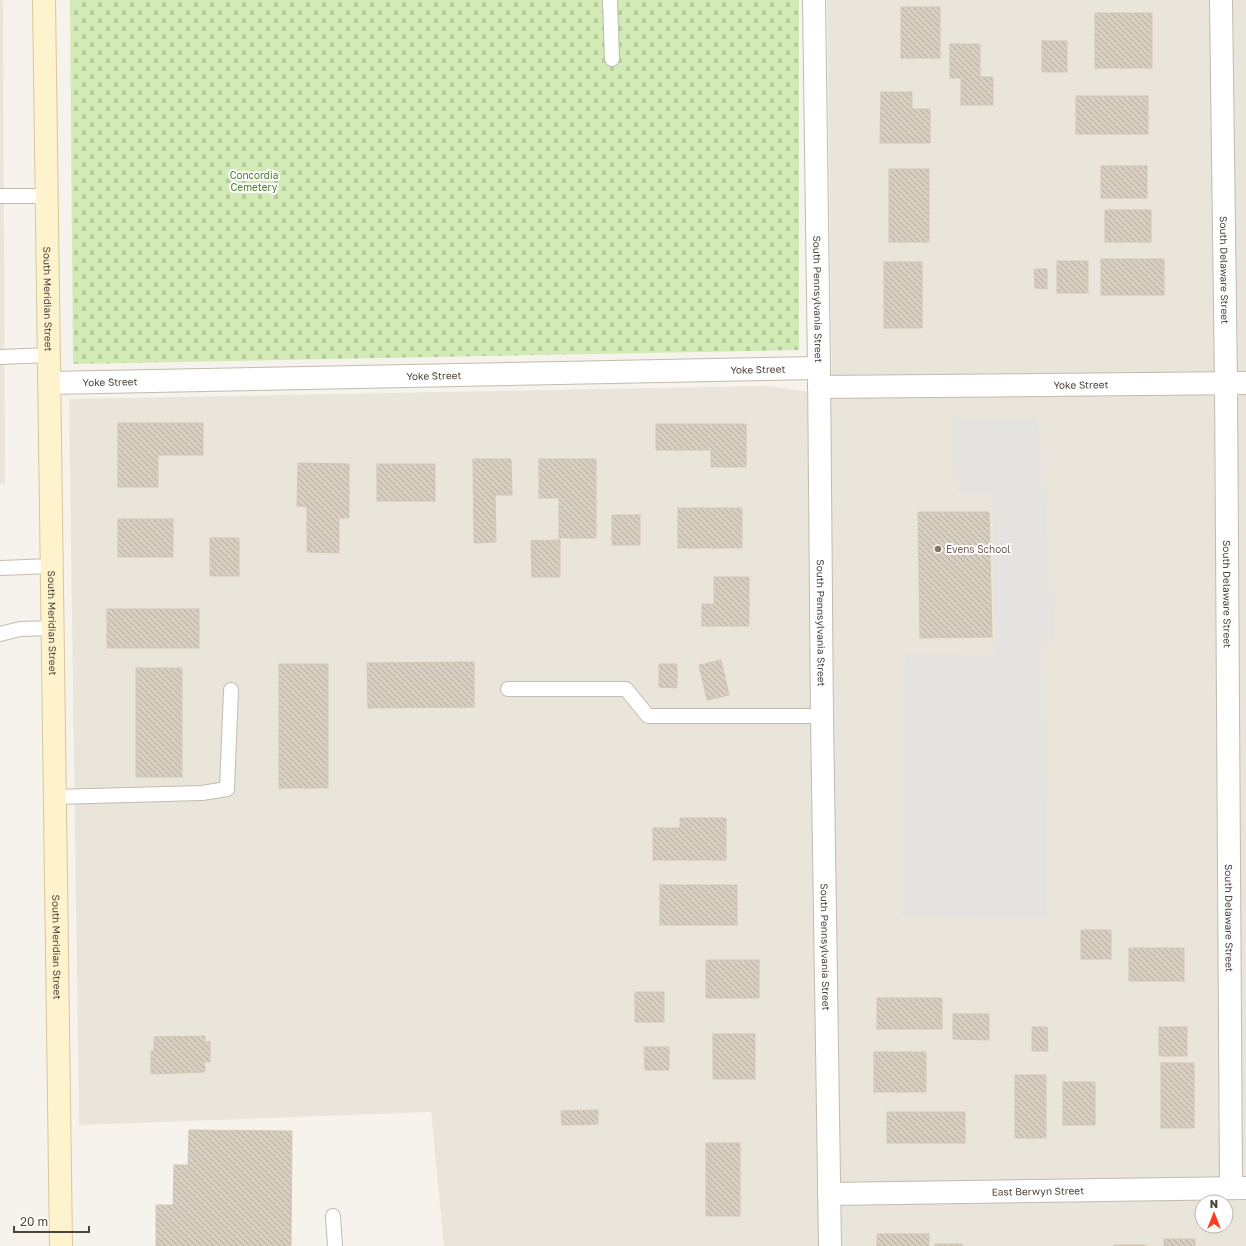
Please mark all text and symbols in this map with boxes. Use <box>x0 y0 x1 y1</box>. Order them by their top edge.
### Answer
park label: Concordia Cemetery <box>230 169 278 193</box>
street label: South Delaware Street <box>1218 216 1231 324</box>
street label: South Pennsylvania Street <box>811 235 825 363</box>
street label: South Meridian Street <box>41 246 55 352</box>
street label: Yoke Street <box>730 363 785 376</box>
street label: Yoke Street <box>406 369 462 382</box>
street label: Yoke Street <box>82 375 138 388</box>
street label: Yoke Street <box>1053 378 1109 391</box>
street label: South Delaware Street <box>1221 540 1234 648</box>
place label: Evens School <box>946 543 1010 555</box>
marker: Evens School <box>933 544 943 554</box>
street label: South Pennsylvania Street <box>815 559 828 687</box>
street label: South Meridian Street <box>46 570 59 675</box>
street label: South Delaware Street <box>1223 864 1236 972</box>
street label: South Pennsylvania Street <box>819 883 832 1011</box>
street label: South Meridian Street <box>50 894 64 999</box>
street label: East Berwyn Street <box>992 1184 1084 1198</box>
north arrow <box>1194 1194 1234 1234</box>
text: N <box>1210 1197 1218 1210</box>
scale bar <box>14 1208 89 1234</box>
text: 20 m <box>20 1214 48 1229</box>

